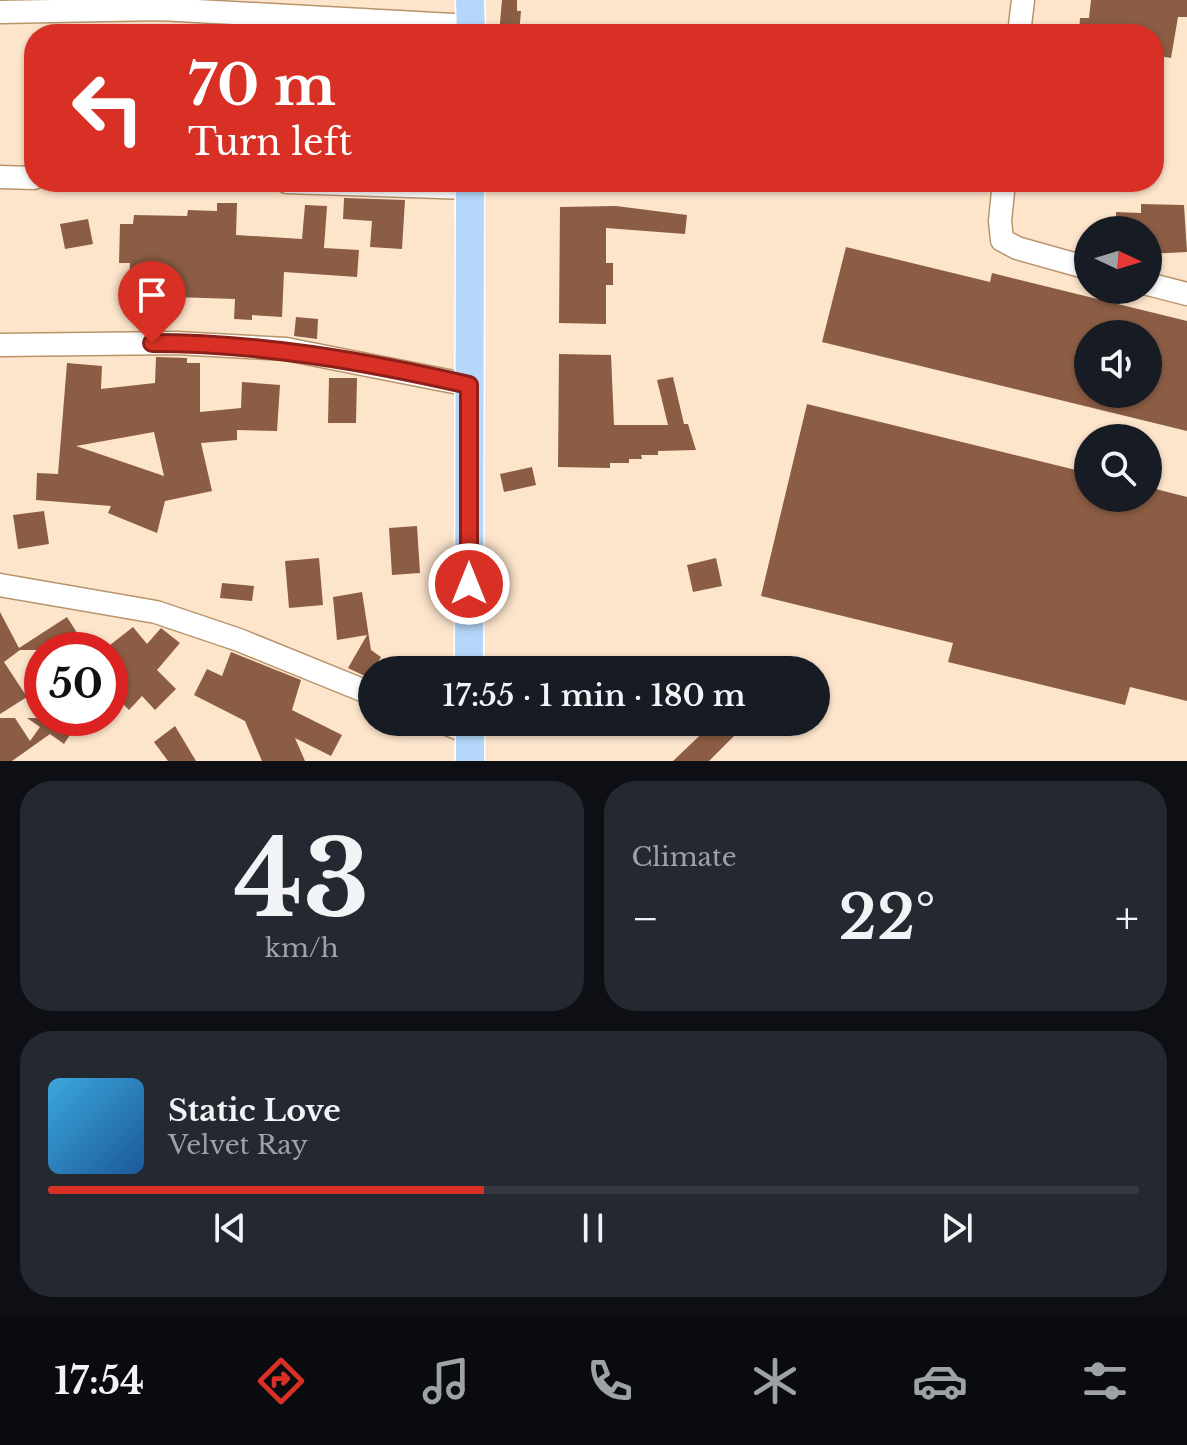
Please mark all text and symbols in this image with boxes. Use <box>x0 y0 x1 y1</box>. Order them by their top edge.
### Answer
text: 70 m <box>188 51 336 120</box>
icon: left <box>56 56 160 160</box>
text: Turn left <box>188 120 352 165</box>
north arrow <box>1074 216 1162 304</box>
map controls <box>1074 216 1162 512</box>
pin <box>118 261 186 343</box>
icon: arrive <box>130 273 174 317</box>
button: sound <box>1074 320 1162 408</box>
button: search <box>1074 424 1162 512</box>
position arrow <box>427 542 511 626</box>
speed limit sign: 50 <box>24 632 128 736</box>
text: 17:55 · 1 min · 180 m <box>442 677 746 714</box>
text: 43 <box>234 815 369 944</box>
text: Climate <box>632 841 737 873</box>
text: 22° <box>839 881 936 955</box>
text: − <box>632 891 659 946</box>
text: + <box>1115 891 1139 946</box>
text: km/h <box>265 932 339 964</box>
text: Static Love <box>168 1092 341 1129</box>
text: Velvet Ray <box>168 1129 308 1161</box>
icon: previous <box>208 1206 252 1250</box>
icon: pause <box>571 1206 615 1250</box>
icon: next <box>935 1206 979 1250</box>
icon: directions <box>253 1353 309 1409</box>
icon: music <box>418 1353 474 1409</box>
icon: phone <box>582 1353 638 1409</box>
icon: climate <box>747 1353 803 1409</box>
icon: car <box>912 1353 968 1409</box>
icon: filters <box>1077 1353 1133 1409</box>
text: 17:54 <box>54 1359 144 1404</box>

